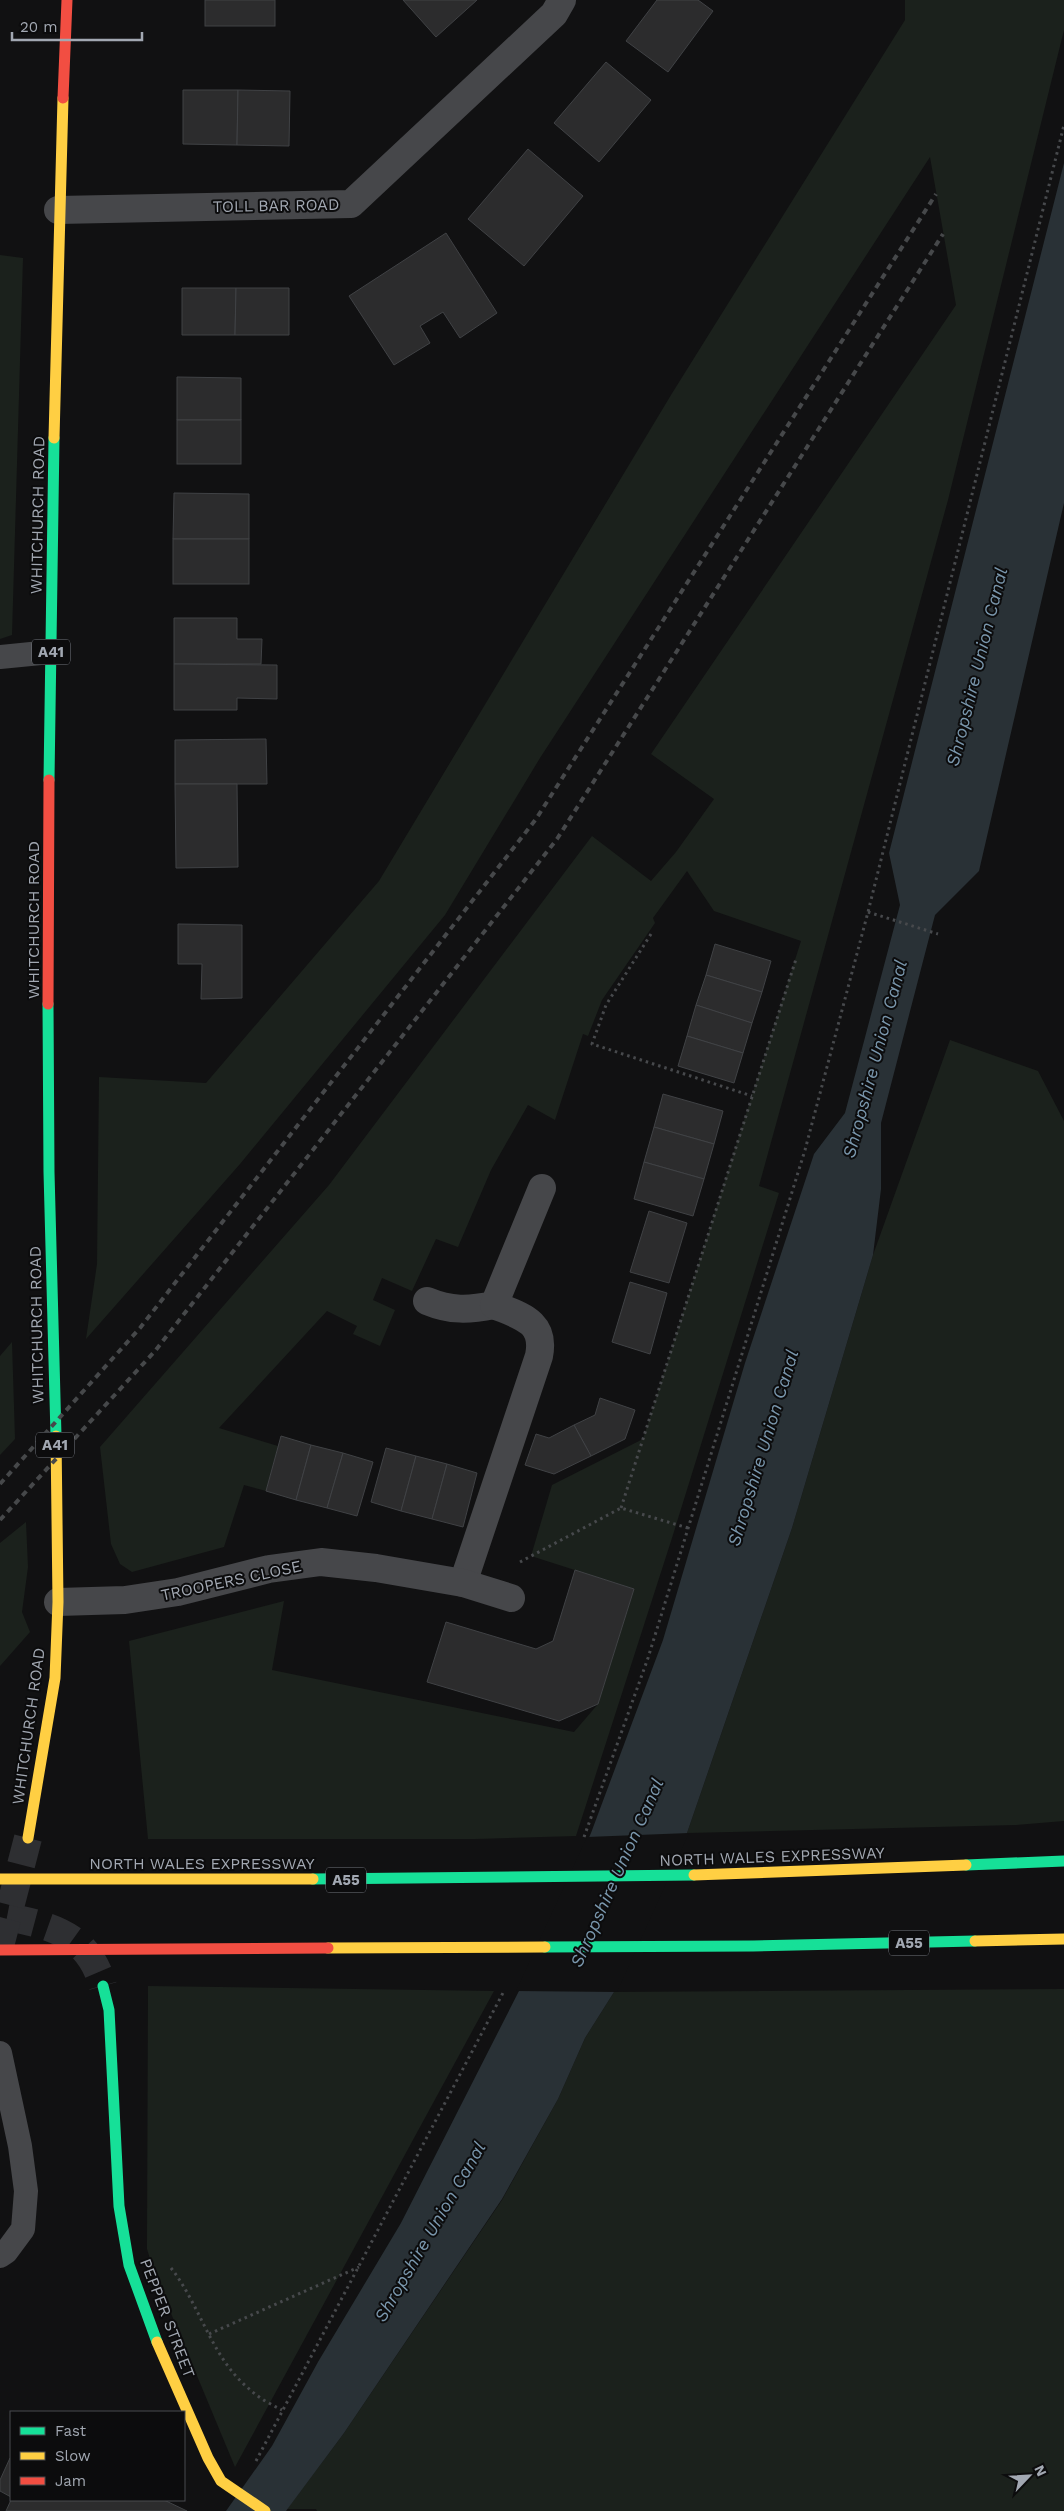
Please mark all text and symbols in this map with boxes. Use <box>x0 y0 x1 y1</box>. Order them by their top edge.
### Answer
scale bar <box>12 10 142 42</box>
text: 20 m <box>20 18 58 36</box>
street label: TOLL BAR ROAD <box>213 195 339 216</box>
street label: WHITCHURCH ROAD <box>27 436 48 594</box>
water label: Shropshire Union Canal <box>942 565 1011 769</box>
road number: A41 <box>32 640 70 664</box>
street label: WHITCHURCH ROAD <box>24 841 43 999</box>
water label: Shropshire Union Canal <box>838 958 911 1160</box>
street label: WHITCHURCH ROAD <box>26 1246 47 1404</box>
water label: Shropshire Union Canal <box>723 1347 802 1549</box>
road number: A41 <box>36 1432 74 1458</box>
street label: TROOPERS CLOSE <box>159 1556 303 1605</box>
street label: WHITCHURCH ROAD <box>8 1646 49 1806</box>
water label: Shropshire Union Canal <box>565 1775 668 1970</box>
street label: NORTH WALES EXPRESSWAY <box>659 1843 885 1870</box>
street label: NORTH WALES EXPRESSWAY <box>89 1854 315 1873</box>
road number: A55 <box>326 1868 366 1892</box>
road number: A55 <box>889 1930 929 1956</box>
water label: Shropshire Union Canal <box>369 2138 490 2325</box>
street label: PEPPER STREET <box>136 2256 199 2381</box>
legend <box>10 2411 185 2501</box>
text: Fast <box>55 2422 87 2440</box>
text: Slow <box>55 2447 91 2465</box>
north arrow <box>1004 2451 1054 2501</box>
text: N <box>1031 2462 1050 2479</box>
text: Jam <box>55 2472 86 2490</box>

